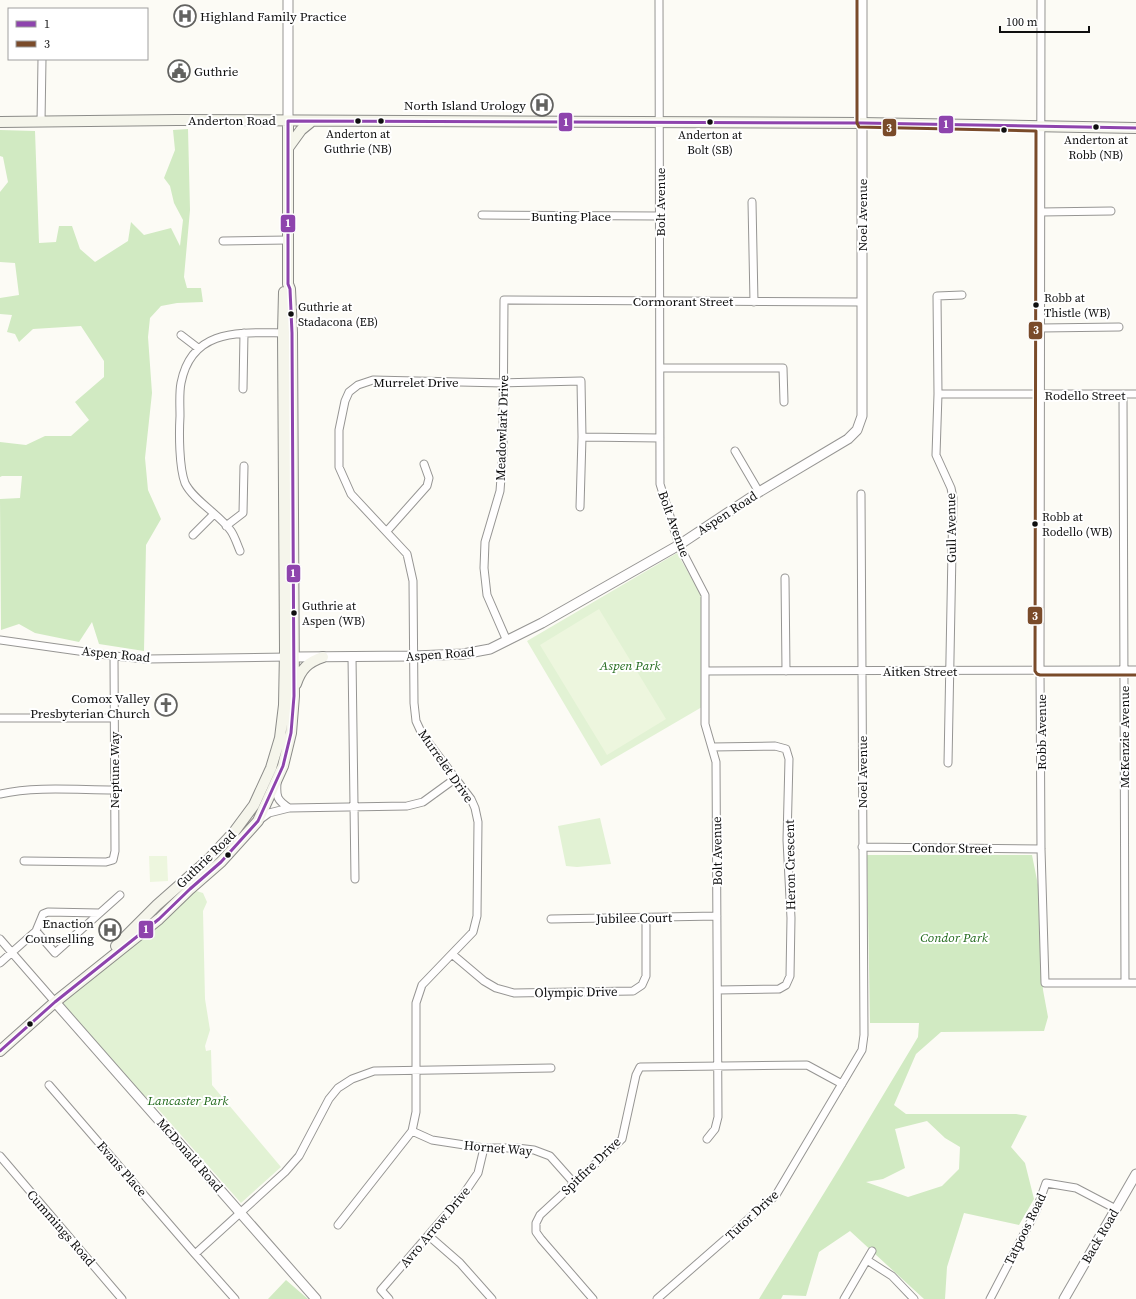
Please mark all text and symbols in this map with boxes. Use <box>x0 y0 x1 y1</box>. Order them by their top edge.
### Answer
hospital icon: Highland Family Practice <box>172 3 198 29</box>
legend <box>8 8 148 60</box>
place label: Highland Family Practice <box>200 8 347 25</box>
scale bar <box>1000 8 1089 34</box>
text: 100 m <box>1006 14 1038 30</box>
text: 1 <box>44 16 50 32</box>
text: 3 <box>44 36 50 52</box>
public building icon: Guthrie <box>166 58 192 84</box>
place label: Guthrie <box>194 63 239 80</box>
hospital icon: North Island Urology <box>529 92 555 118</box>
place label: North Island Urology <box>404 97 526 114</box>
street label: Anderton Road <box>188 112 277 129</box>
line badge: 1 <box>558 112 573 132</box>
text: 1 <box>563 115 569 130</box>
line badge: 1 <box>938 115 954 134</box>
marker: Anderton at Guthrie (NB) <box>353 116 363 126</box>
unlabelled marker <box>376 116 386 126</box>
marker: Anderton at Bolt (SB) <box>705 117 715 127</box>
text: 1 <box>943 117 949 132</box>
line badge: 3 <box>882 118 897 137</box>
text: 3 <box>886 121 892 136</box>
marker: Anderton at Robb (NB) <box>1091 122 1101 132</box>
unlabelled marker <box>999 125 1009 135</box>
place label: Anderton at Guthrie (NB) <box>324 126 392 157</box>
place label: Anderton at Bolt (SB) <box>678 127 742 158</box>
place label: Anderton at Robb (NB) <box>1064 132 1128 163</box>
street label: Bolt Avenue <box>652 167 669 237</box>
street label: Noel Avenue <box>854 178 871 251</box>
street label: Bunting Place <box>531 208 611 225</box>
line badge: 1 <box>280 214 296 233</box>
text: 1 <box>285 216 291 231</box>
place label: Robb at Thistle (WB) <box>1044 290 1111 321</box>
street label: Cormorant Street <box>633 293 734 310</box>
place label: Guthrie at Stadacona (EB) <box>298 299 378 330</box>
marker: Robb at Thistle (WB) <box>1031 300 1041 310</box>
marker: Guthrie at Stadacona (EB) <box>286 309 296 319</box>
line badge: 3 <box>1028 321 1043 340</box>
text: 3 <box>1033 323 1039 338</box>
street label: Murrelet Drive <box>373 374 459 391</box>
street label: Meadowlark Drive <box>492 374 512 481</box>
street label: Rodello Street <box>1045 387 1126 404</box>
street label: Aspen Road <box>694 487 761 539</box>
street label: Bolt Avenue <box>654 489 694 560</box>
street label: Gull Avenue <box>942 493 960 563</box>
place label: Robb at Rodello (WB) <box>1042 509 1113 540</box>
marker: Robb at Rodello (WB) <box>1030 519 1040 529</box>
line badge: 1 <box>286 564 301 583</box>
text: 1 <box>290 566 296 581</box>
place label: Guthrie at Aspen (WB) <box>302 598 365 629</box>
line badge: 3 <box>1027 606 1043 625</box>
marker: Guthrie at Aspen (WB) <box>289 608 299 618</box>
text: 3 <box>1032 609 1038 624</box>
street label: Aspen Road <box>81 642 152 666</box>
street label: Aspen Road <box>405 643 475 665</box>
park label: Aspen Park <box>599 657 661 674</box>
street label: Aitken Street <box>883 663 958 680</box>
street label: McKenzie Avenue <box>1116 685 1133 788</box>
place label: Comox Valley Presbyterian Church <box>30 690 150 722</box>
church icon: Comox Valley Presbyterian Church <box>153 692 179 718</box>
street label: Robb Avenue <box>1033 694 1050 770</box>
street label: Murrelet Drive <box>415 726 478 806</box>
street label: Neptune Way <box>106 731 123 809</box>
street label: Noel Avenue <box>854 735 871 808</box>
street label: Bolt Avenue <box>708 816 726 886</box>
street label: Heron Crescent <box>781 819 799 911</box>
street label: Guthrie Road <box>172 826 240 892</box>
street label: Condor Street <box>912 839 993 857</box>
unlabelled marker <box>223 850 233 860</box>
street label: Jubilee Court <box>595 909 673 927</box>
place label: Enaction Counselling <box>25 915 94 947</box>
hospital icon: Enaction Counselling <box>97 917 123 943</box>
line badge: 1 <box>138 920 154 939</box>
text: 1 <box>143 922 149 937</box>
park label: Condor Park <box>920 929 989 946</box>
street label: Olympic Drive <box>534 983 618 1001</box>
unlabelled marker <box>25 1019 35 1029</box>
park label: Lancaster Park <box>147 1092 229 1109</box>
street label: McDonald Road <box>153 1115 227 1196</box>
street label: Spitfire Drive <box>558 1133 625 1199</box>
street label: Hornet Way <box>463 1137 533 1159</box>
street label: Evans Place <box>93 1138 151 1201</box>
street label: Avro Arrow Drive <box>396 1183 474 1271</box>
street label: Cummings Road <box>23 1186 99 1270</box>
street label: Tutor Drive <box>722 1186 782 1244</box>
street label: Tatpoos Road <box>1000 1190 1050 1268</box>
street label: Back Road <box>1077 1205 1123 1266</box>

